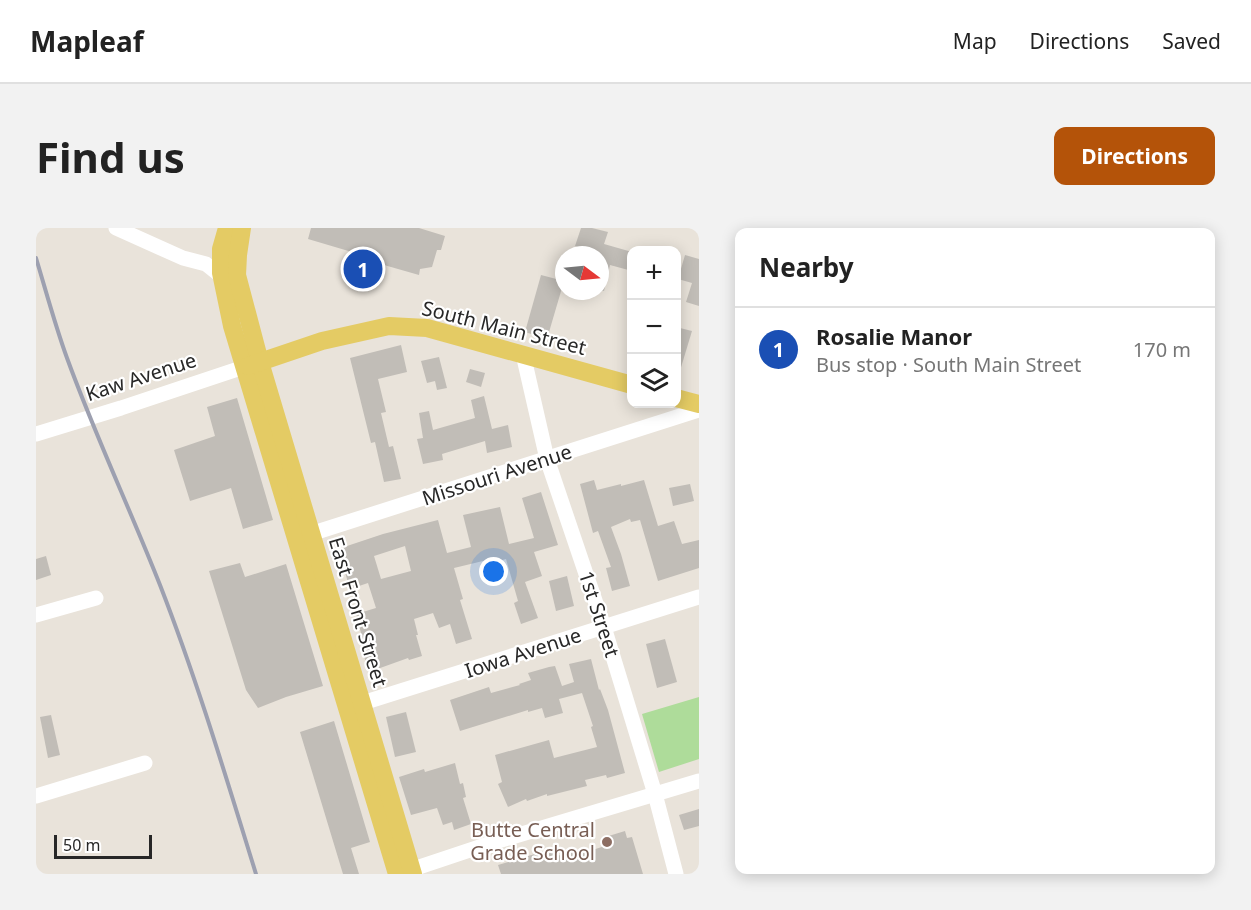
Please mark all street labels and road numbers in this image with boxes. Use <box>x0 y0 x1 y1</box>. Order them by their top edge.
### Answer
street label: South Main Street <box>419 294 589 361</box>
street label: Kaw Avenue <box>82 346 200 407</box>
street label: Missouri Avenue <box>419 438 575 511</box>
street label: East Front Street <box>323 534 394 690</box>
street label: 1st Street <box>573 567 626 660</box>
street label: Iowa Avenue <box>461 621 584 684</box>

